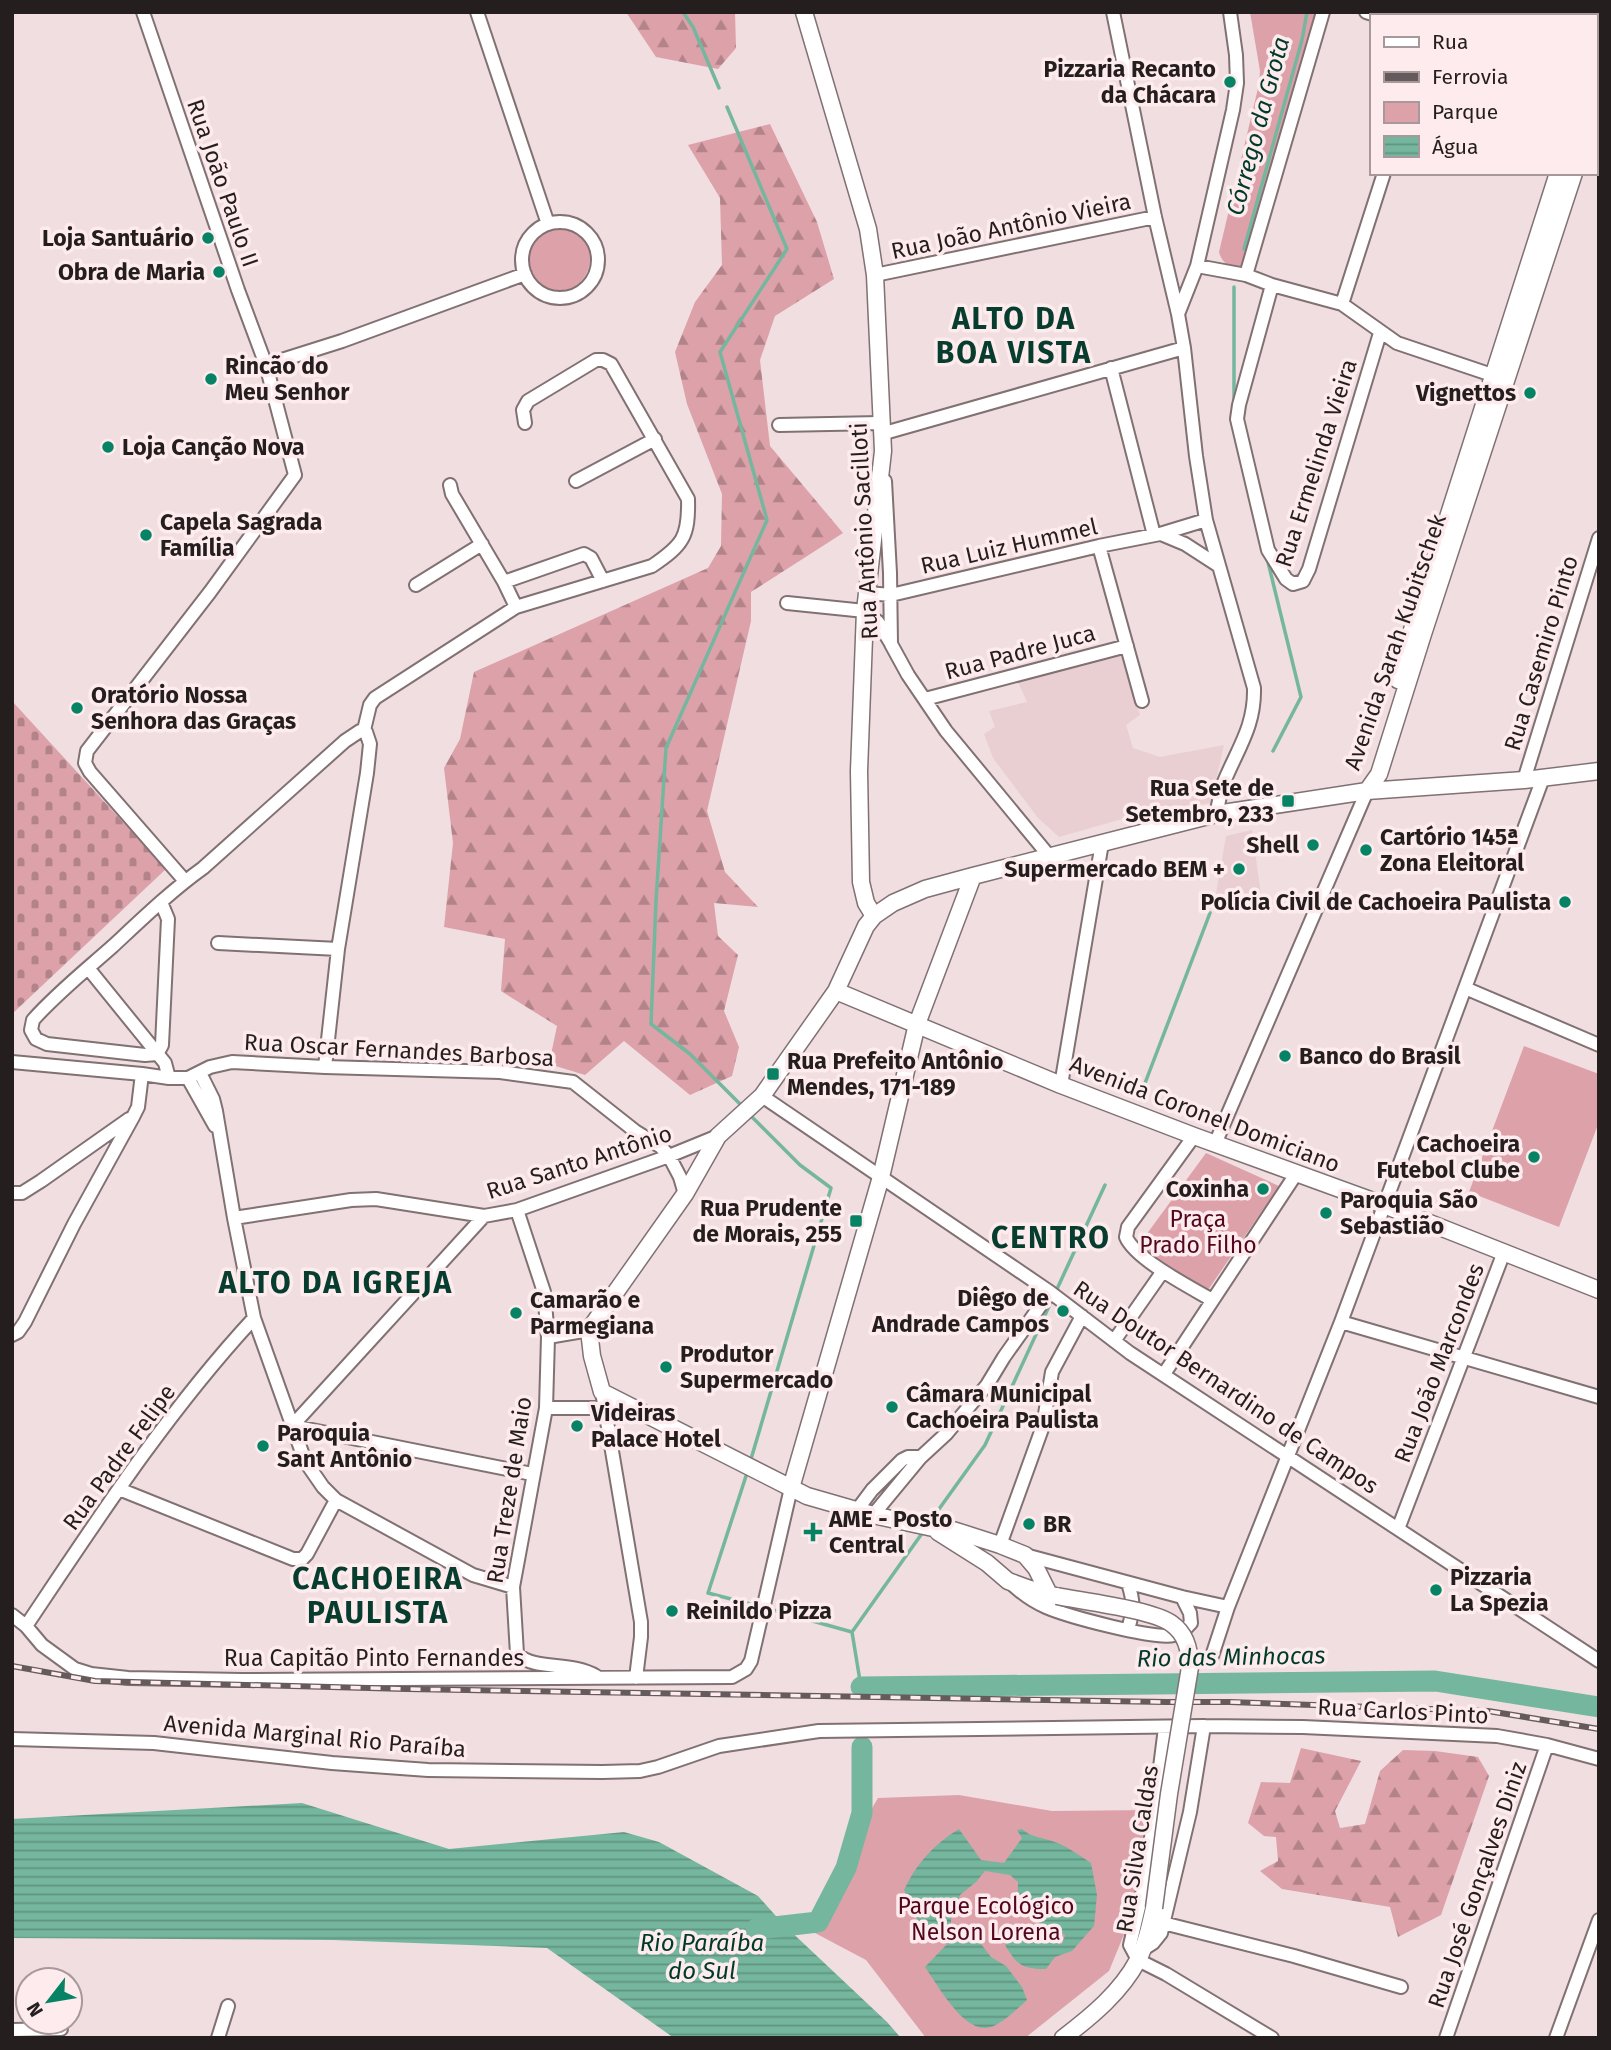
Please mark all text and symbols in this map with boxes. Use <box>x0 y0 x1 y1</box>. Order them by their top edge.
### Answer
legend <box>1370 14 1597 175</box>
text: Rua <box>1432 29 1468 55</box>
water label: Córrego da Grota <box>1221 34 1295 218</box>
place label: Pizzaria Recanto da Chácara <box>1043 55 1216 109</box>
text: Ferrovia <box>1432 64 1508 90</box>
marker: Pizzaria Recanto da Chácara <box>1222 74 1238 90</box>
street label: Rua João Paulo II <box>181 95 265 271</box>
text: Parque <box>1432 99 1498 125</box>
text: Água <box>1432 134 1478 160</box>
street label: Rua João Antônio Vieira <box>888 187 1134 265</box>
place label: Loja Santuário <box>42 224 194 252</box>
marker: Loja Santuário <box>200 230 216 246</box>
place label: Obra de Maria <box>58 258 205 286</box>
marker: Obra de Maria <box>211 264 227 280</box>
district label: ALTO DA BOA VISTA <box>936 301 1092 371</box>
place label: Rincão do Meu Senhor <box>225 352 350 406</box>
street label: Rua Ermelinda Vieira <box>1269 355 1363 571</box>
marker: Rincão do Meu Senhor <box>203 371 219 387</box>
place label: Vignettos <box>1415 379 1516 407</box>
marker: Vignettos <box>1522 385 1538 401</box>
street label: Rua Antônio Sacilloti <box>844 422 884 640</box>
place label: Loja Canção Nova <box>122 433 305 462</box>
marker: Loja Canção Nova <box>100 439 116 455</box>
place label: Capela Sagrada Família <box>160 508 322 562</box>
street label: Avenida Sarah Kubitschek <box>1338 510 1452 774</box>
street label: Rua Luiz Hummel <box>918 512 1100 580</box>
marker: Capela Sagrada Família <box>138 527 154 543</box>
street label: Rua Casemiro Pinto <box>1498 552 1584 754</box>
street label: Rua Padre Juca <box>942 618 1098 686</box>
place label: Oratório Nossa Senhora das Graças <box>91 681 296 736</box>
marker: Oratório Nossa Senhora das Graças <box>69 700 85 716</box>
place label: Rua Sete de Setembro, 233 <box>1125 774 1274 828</box>
marker: Rua Sete de Setembro, 233 <box>1280 793 1296 809</box>
place label: Cartório 145ª Zona Eleitoral <box>1380 823 1524 877</box>
place label: Shell <box>1246 831 1299 859</box>
marker: Shell <box>1305 837 1321 853</box>
marker: Cartório 145ª Zona Eleitoral <box>1358 842 1374 858</box>
place label: Supermercado BEM + <box>1004 855 1225 883</box>
marker: Supermercado BEM + <box>1231 861 1247 877</box>
place label: Polícia Civil de Cachoeira Paulista <box>1200 888 1551 916</box>
marker: Polícia Civil de Cachoeira Paulista <box>1557 894 1573 910</box>
street label: Rua Oscar Fernandes Barbosa <box>243 1028 555 1072</box>
place label: Banco do Brasil <box>1299 1042 1461 1070</box>
place label: Rua Prefeito Antônio Mendes, 171-189 <box>787 1047 1003 1101</box>
marker: Banco do Brasil <box>1277 1048 1293 1064</box>
street label: Avenida Coronel Domiciano <box>1066 1050 1344 1178</box>
marker: Rua Prefeito Antônio Mendes, 171-189 <box>765 1066 781 1082</box>
street label: Rua Santo Antônio <box>483 1119 675 1205</box>
place label: Cachoeira Futebol Clube <box>1376 1130 1520 1184</box>
marker: Cachoeira Futebol Clube <box>1526 1149 1542 1165</box>
place label: Coxinha <box>1166 1175 1249 1203</box>
marker: Coxinha <box>1255 1181 1271 1197</box>
place label: Paroquia São Sebastião <box>1340 1186 1478 1240</box>
place label: Rua Prudente de Morais, 255 <box>693 1194 842 1248</box>
park label: Praça Prado Filho <box>1139 1205 1257 1259</box>
marker: Paroquia São Sebastião <box>1318 1205 1334 1221</box>
marker: Rua Prudente de Morais, 255 <box>848 1213 864 1229</box>
district label: CENTRO <box>991 1220 1111 1256</box>
street label: Rua João Marcondes <box>1388 1259 1490 1467</box>
district label: ALTO DA IGREJA <box>218 1265 453 1301</box>
street label: Rua Doutor Bernardino de Campos <box>1068 1274 1384 1500</box>
place label: Diêgo de Andrade Campos <box>871 1284 1049 1338</box>
place label: Camarão e Parmegiana <box>530 1286 654 1340</box>
marker: Diêgo de Andrade Campos <box>1055 1303 1071 1319</box>
marker: Camarão e Parmegiana <box>508 1305 524 1321</box>
place label: Produtor Supermercado <box>680 1340 833 1394</box>
marker: Produtor Supermercado <box>658 1359 674 1375</box>
street label: Rua Padre Felipe <box>57 1379 181 1535</box>
place label: Câmara Municipal Cachoeira Paulista <box>906 1380 1099 1434</box>
street label: Rua Treze de Maio <box>480 1395 538 1585</box>
place label: Videiras Palace Hotel <box>590 1399 721 1453</box>
marker: Câmara Municipal Cachoeira Paulista <box>884 1399 900 1415</box>
marker: Videiras Palace Hotel <box>569 1418 585 1434</box>
place label: Paroquia Sant Antônio <box>277 1419 412 1473</box>
marker: Paroquia Sant Antônio <box>255 1438 271 1454</box>
place label: AME - Posto Central <box>828 1505 953 1559</box>
place label: BR <box>1043 1510 1072 1538</box>
marker: BR <box>1021 1516 1037 1532</box>
marker: AME - Posto Central <box>803 1522 823 1542</box>
district label: CACHOEIRA PAULISTA <box>292 1561 464 1631</box>
place label: Pizzaria La Spezia <box>1450 1563 1549 1617</box>
marker: Pizzaria La Spezia <box>1428 1582 1444 1598</box>
place label: Reinildo Pizza <box>686 1597 832 1625</box>
marker: Reinildo Pizza <box>664 1603 680 1619</box>
water label: Rio das Minhocas <box>1136 1641 1326 1673</box>
street label: Rua Capitão Pinto Fernandes <box>224 1644 524 1672</box>
street label: Rua Carlos Pinto <box>1317 1693 1489 1729</box>
street label: Avenida Marginal Rio Paraíba <box>163 1709 467 1763</box>
street label: Rua José Gonçalves Diniz <box>1422 1758 1532 2012</box>
street label: Rua Silva Caldas <box>1110 1763 1164 1935</box>
park label: Parque Ecológico Nelson Lorena <box>898 1892 1074 1946</box>
water label: Rio Paraíba do Sul <box>640 1929 764 1985</box>
north arrow <box>14 1966 84 2036</box>
text: N <box>22 1998 48 2021</box>

